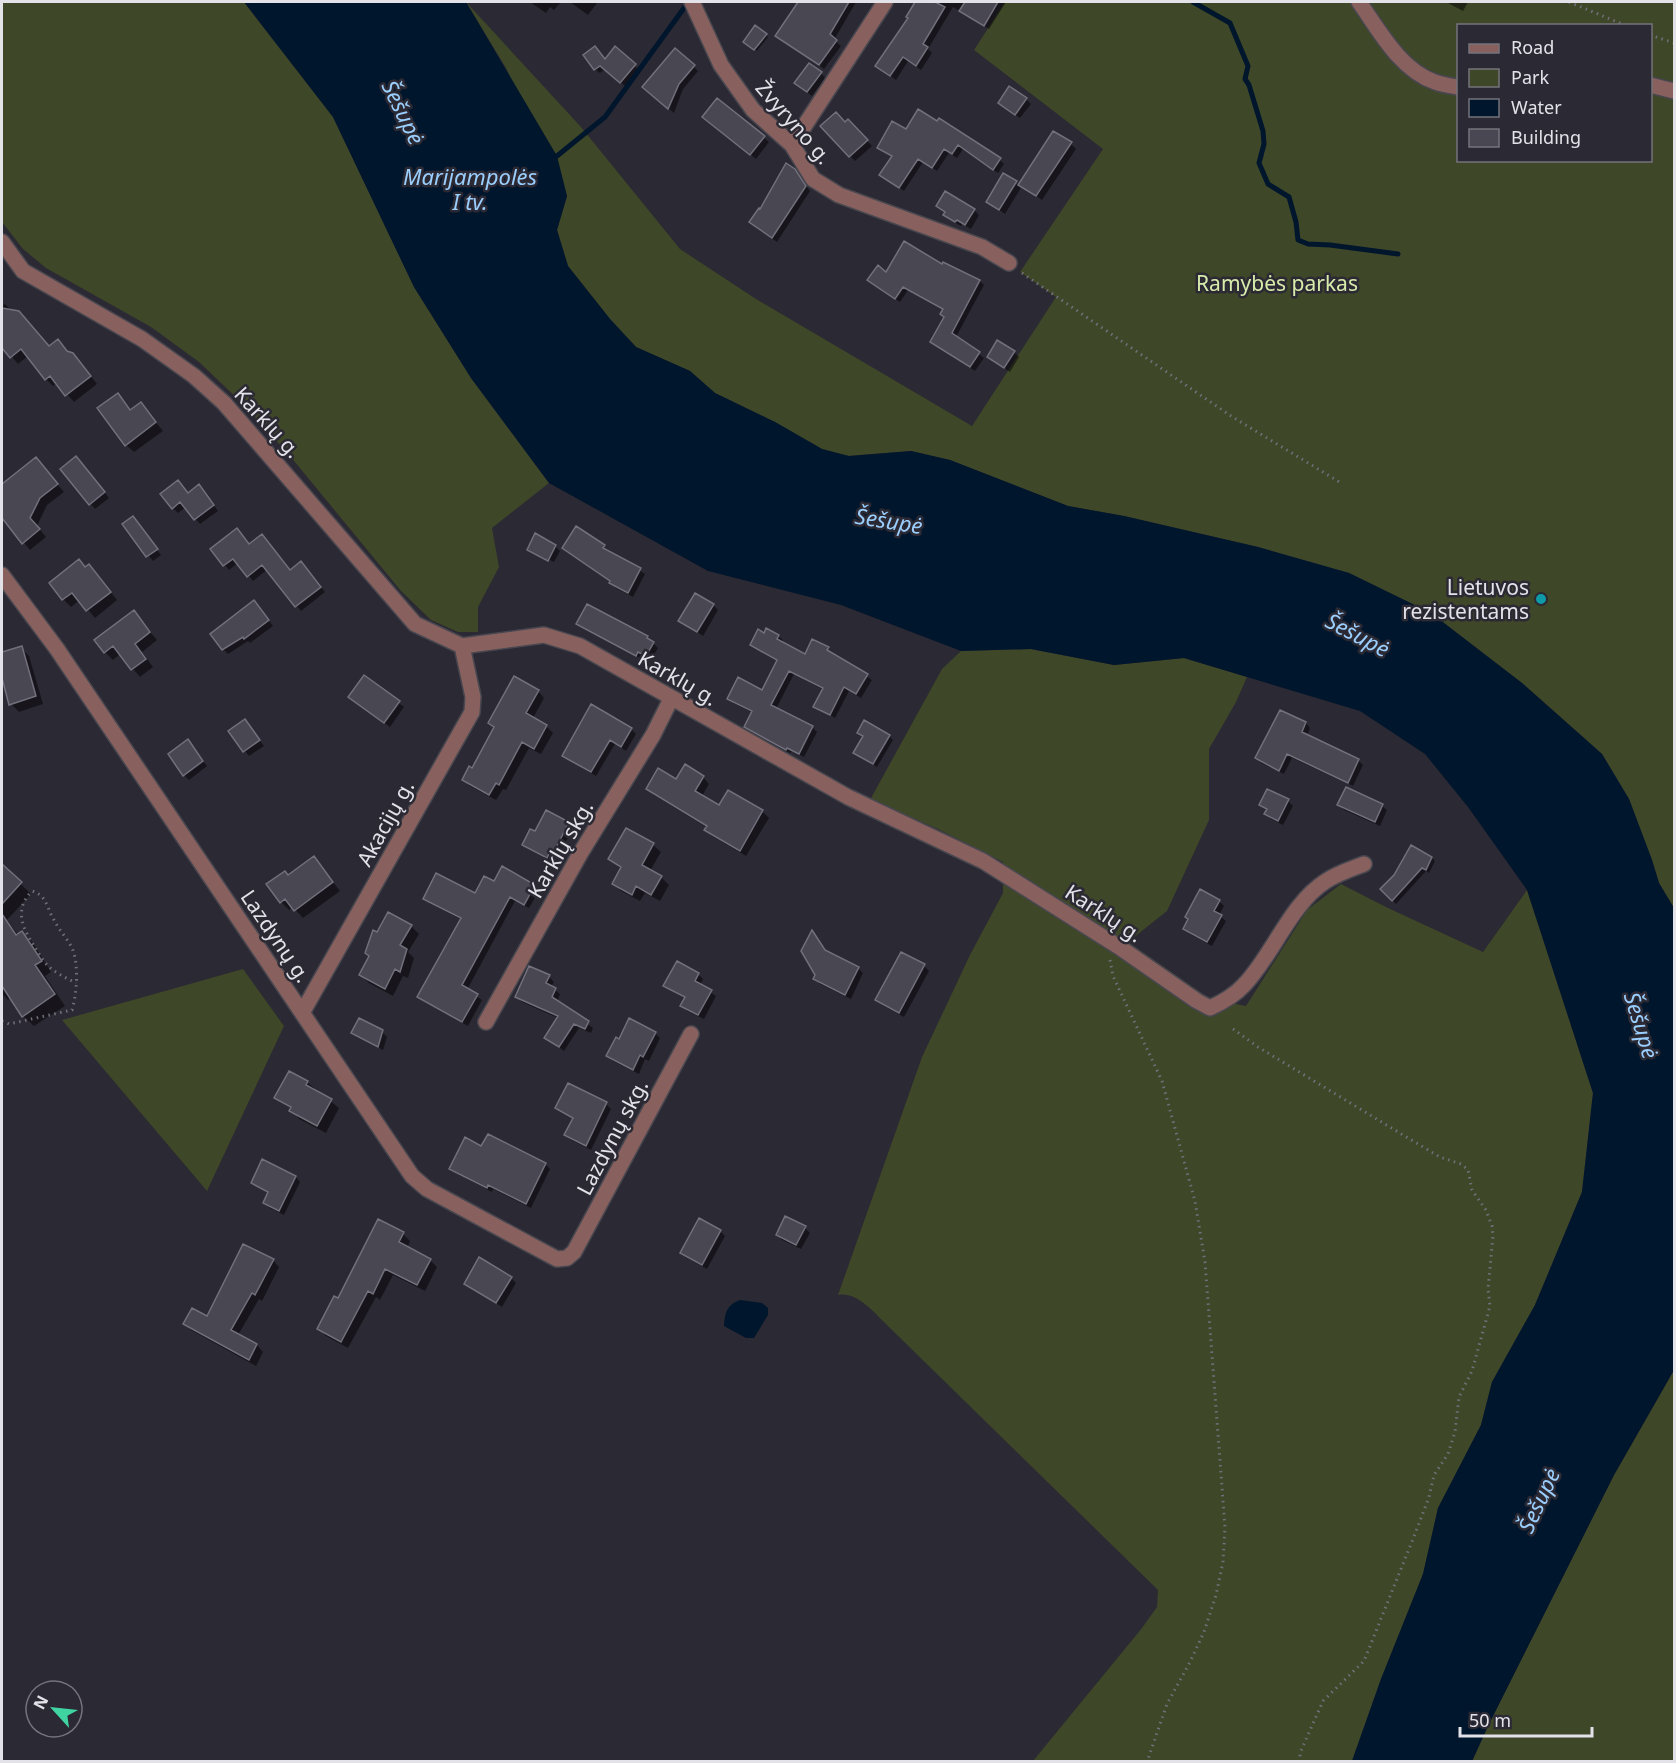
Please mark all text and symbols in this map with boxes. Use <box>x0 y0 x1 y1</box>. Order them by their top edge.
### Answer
legend <box>1457 24 1652 162</box>
text: Road <box>1511 35 1554 59</box>
text: Park <box>1511 65 1549 89</box>
street label: Žvyryno g. <box>750 74 838 170</box>
water label: Šešupė <box>376 75 432 149</box>
text: Water <box>1511 95 1562 119</box>
text: Building <box>1511 125 1581 149</box>
water label: Marijampolės I tv. <box>403 161 538 216</box>
park label: Ramybės parkas <box>1196 269 1358 297</box>
street label: Karklų g. <box>228 380 308 464</box>
water label: Šešupė <box>853 500 925 540</box>
place label: Lietuvos rezistentams <box>1402 573 1529 625</box>
marker: Lietuvos rezistentams <box>1534 592 1548 606</box>
water label: Šešupė <box>1321 605 1395 663</box>
street label: Karklų g. <box>633 644 723 712</box>
street label: Akacijų g. <box>350 775 420 871</box>
street label: Karklų skg. <box>521 795 599 903</box>
street label: Karklų g. <box>1060 878 1148 948</box>
street label: Lazdynų g. <box>235 884 317 988</box>
water label: Šešupė <box>1618 988 1666 1062</box>
street label: Lazdynų skg. <box>570 1074 654 1200</box>
water label: Šešupė <box>1510 1463 1566 1537</box>
north arrow <box>24 1679 84 1739</box>
text: N <box>28 1691 53 1713</box>
scale bar <box>1460 1700 1592 1738</box>
text: 50 m <box>1469 1708 1511 1732</box>

